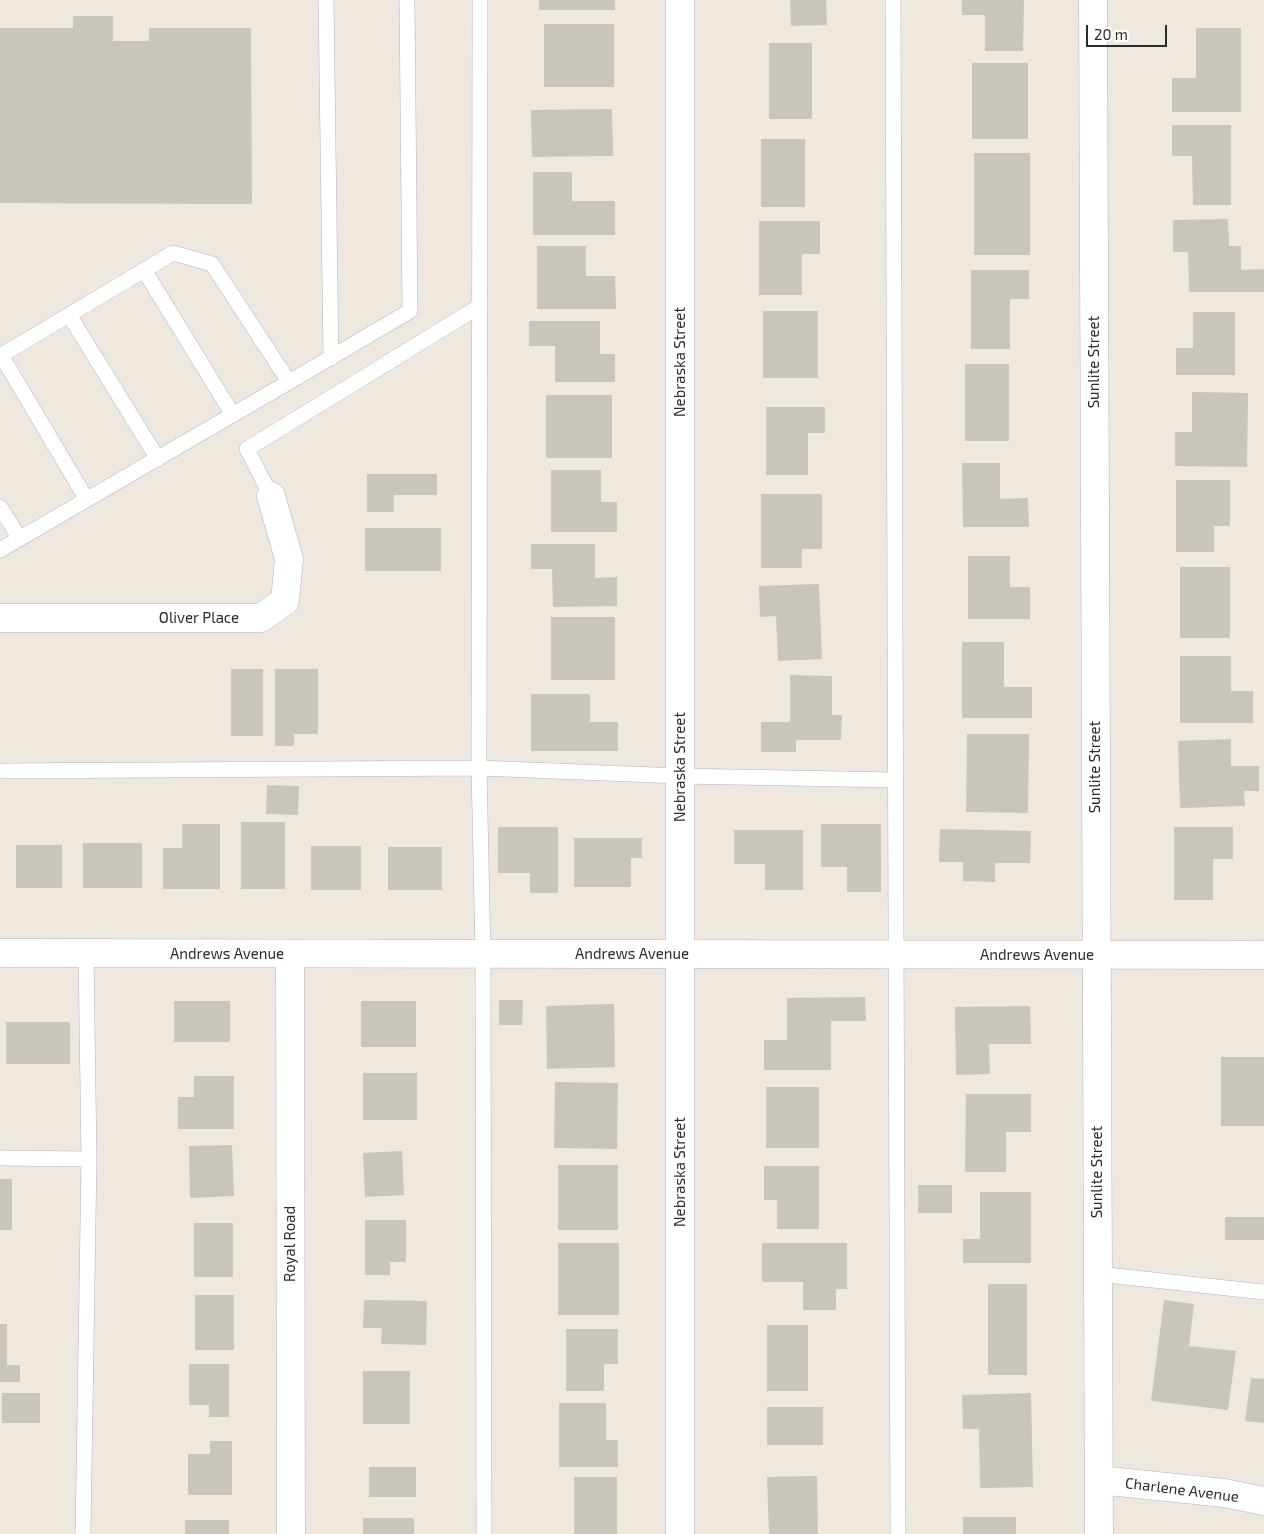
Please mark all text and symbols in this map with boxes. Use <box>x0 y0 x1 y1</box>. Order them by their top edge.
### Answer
scale bar <box>1089 15 1170 47</box>
text: 20 m <box>1094 25 1128 43</box>
street label: Nebraska Street <box>671 307 689 417</box>
street label: Sunlite Street <box>1085 316 1103 408</box>
street label: Oliver Place <box>159 609 239 627</box>
street label: Nebraska Street <box>671 712 689 822</box>
street label: Sunlite Street <box>1086 721 1104 813</box>
street label: Andrews Avenue <box>170 945 284 963</box>
street label: Andrews Avenue <box>575 945 689 963</box>
street label: Andrews Avenue <box>980 946 1094 964</box>
street label: Nebraska Street <box>671 1117 689 1227</box>
street label: Sunlite Street <box>1088 1126 1106 1218</box>
street label: Royal Road <box>281 1206 299 1282</box>
street label: Charlene Avenue <box>1124 1474 1240 1506</box>

